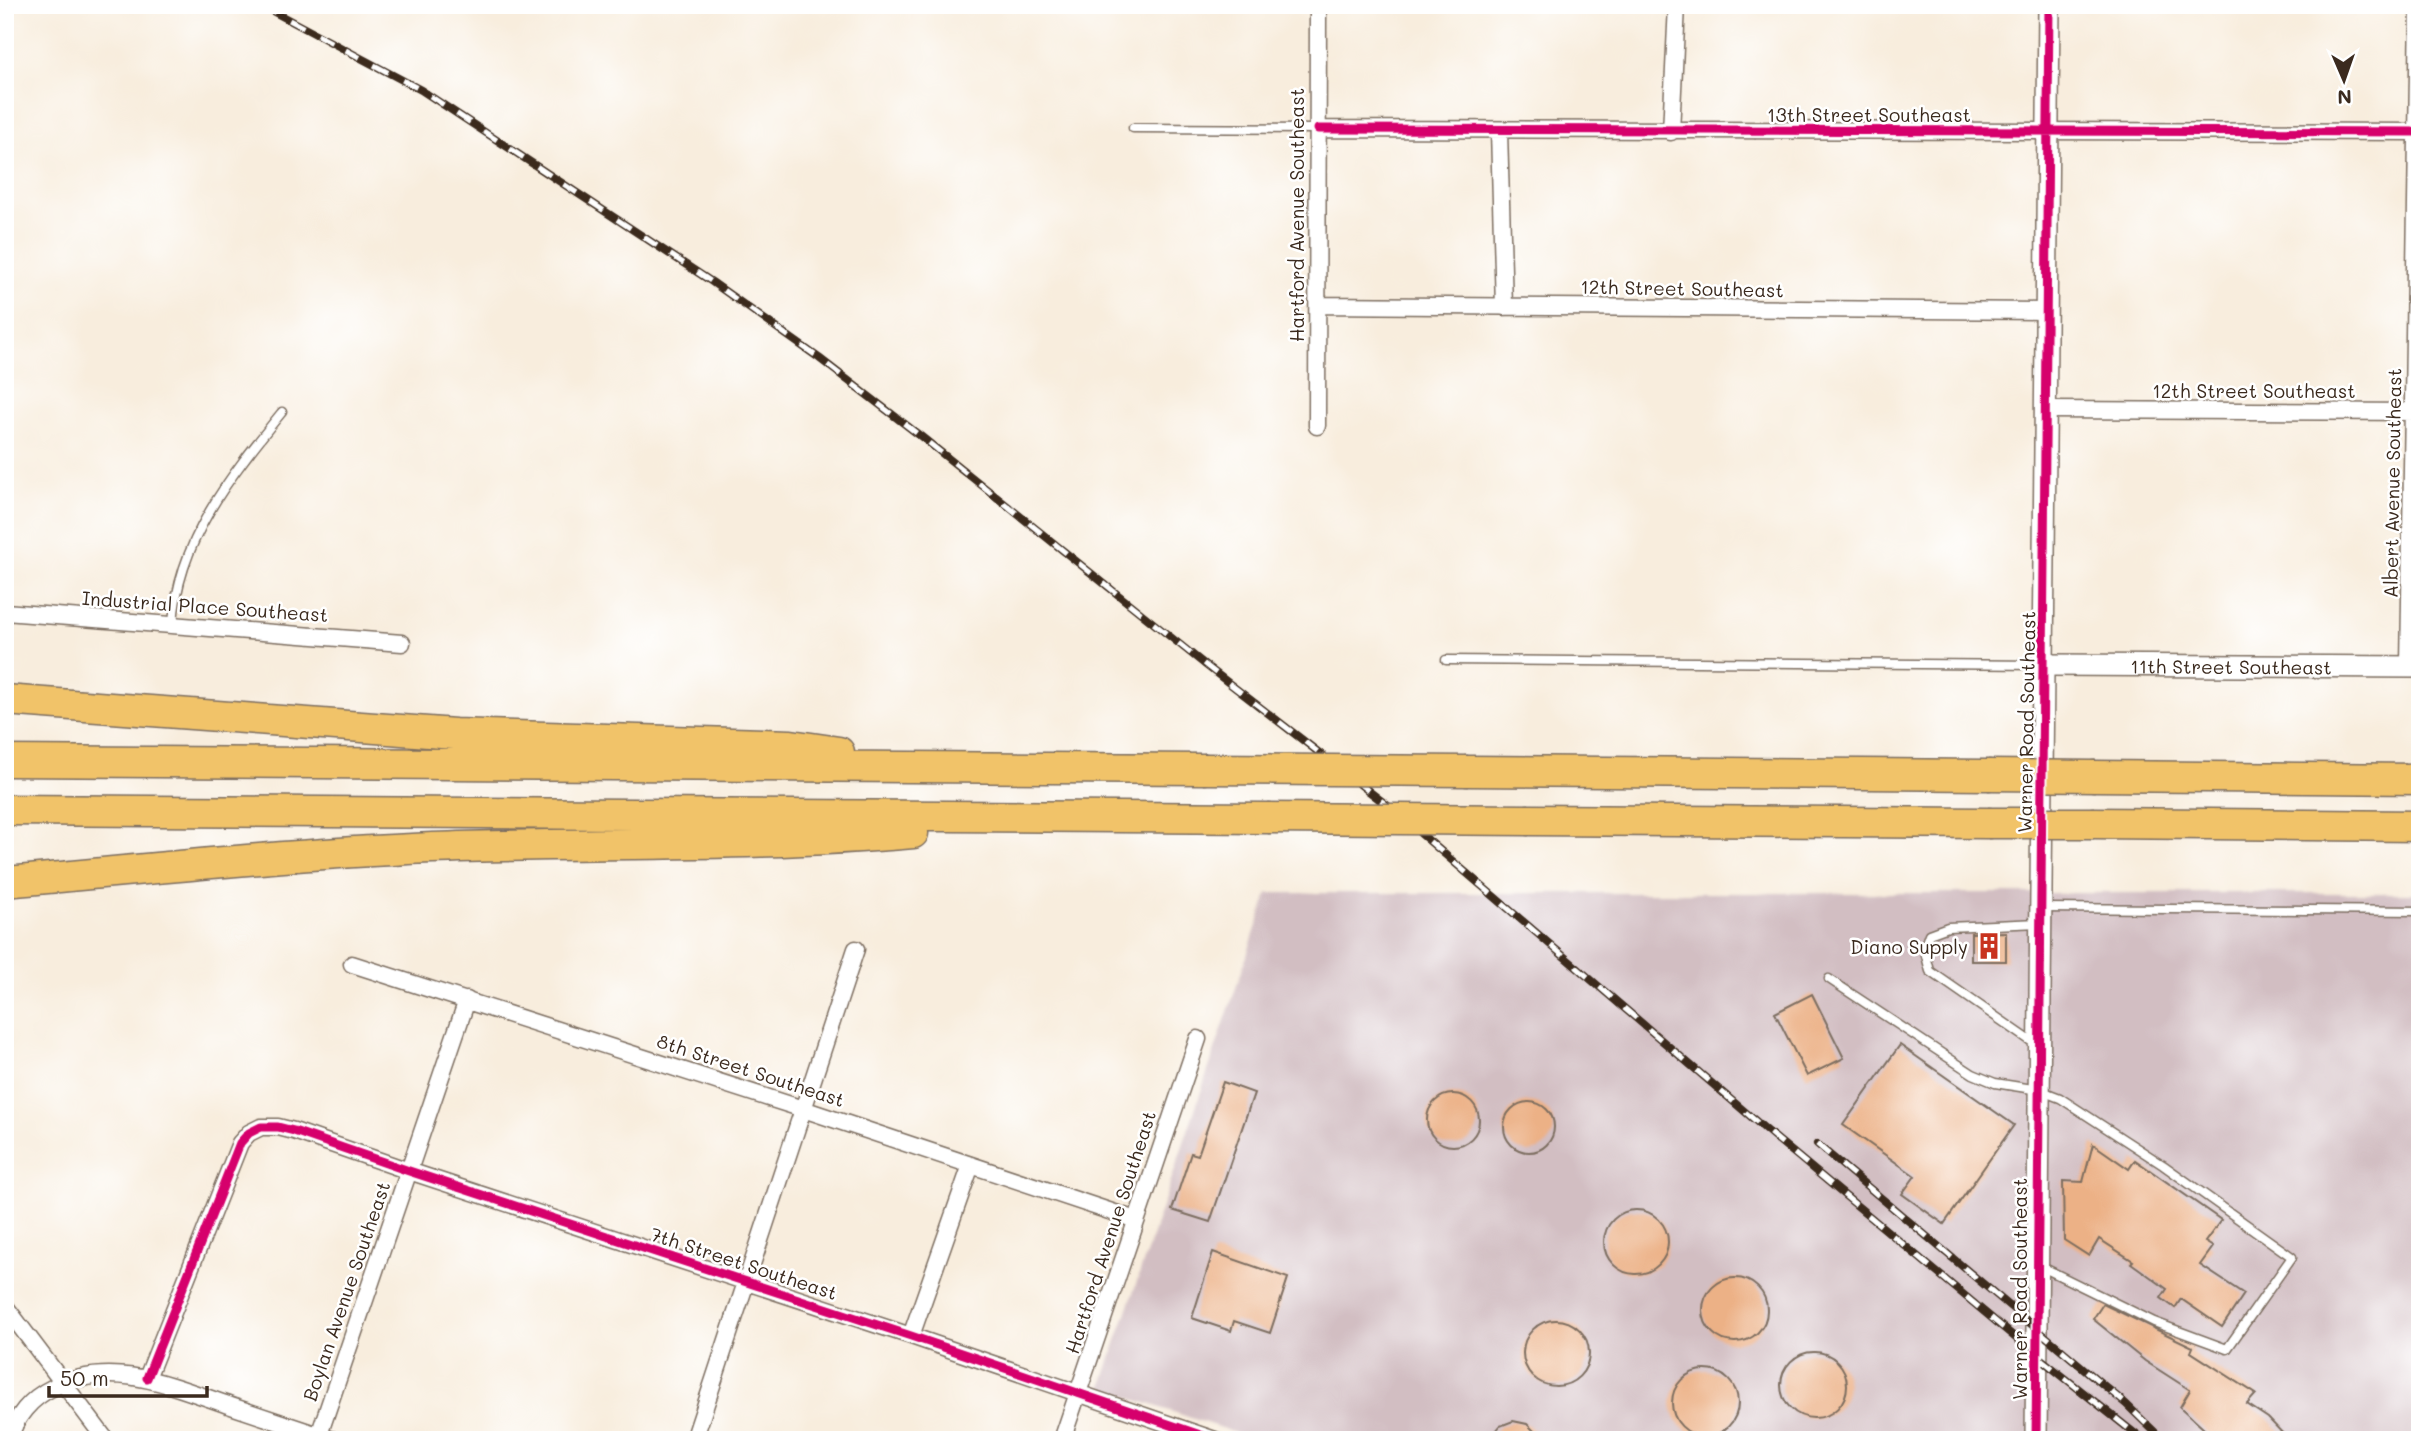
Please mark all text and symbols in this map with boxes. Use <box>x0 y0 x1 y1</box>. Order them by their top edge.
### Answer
north arrow <box>2310 46 2380 116</box>
text: N <box>2337 85 2352 110</box>
street label: Hartford Avenue Southeast <box>1284 88 1309 342</box>
street label: 13th Street Southeast <box>1767 102 1971 127</box>
street label: 12th Street Southeast <box>1580 274 1784 302</box>
street label: Albert Avenue Southeast <box>2377 368 2407 598</box>
street label: 12th Street Southeast <box>2152 378 2356 403</box>
street label: Industrial Place Southeast <box>81 585 329 627</box>
street label: Warner Road Southeast <box>2012 611 2040 833</box>
street label: 11th Street Southeast <box>2130 653 2332 679</box>
building icon: Diano Supply <box>1974 931 2004 961</box>
place label: Diano Supply <box>1850 934 1968 959</box>
street label: 8th Street Southeast <box>654 1028 848 1112</box>
street label: Hartford Avenue Southeast <box>1059 1107 1161 1357</box>
street label: Boylan Avenue Southeast <box>297 1178 395 1404</box>
street label: Warner Road Southeast <box>2007 1178 2032 1400</box>
street label: 7th Street Southeast <box>647 1221 841 1305</box>
scale bar <box>49 1354 206 1398</box>
text: 50 m <box>60 1364 109 1391</box>

